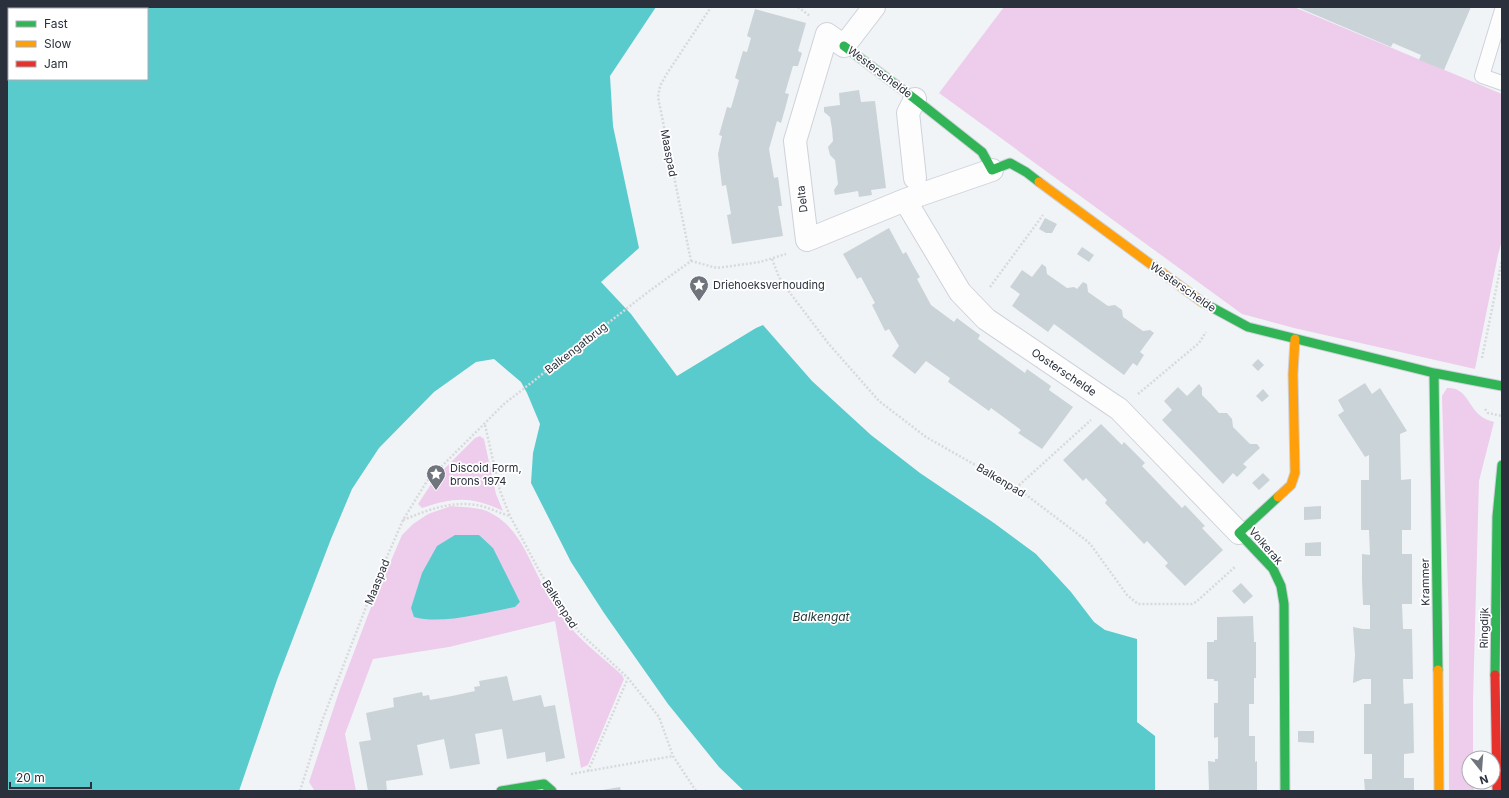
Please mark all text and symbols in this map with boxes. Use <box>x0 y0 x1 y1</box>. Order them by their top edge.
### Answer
legend <box>8 8 148 80</box>
text: Fast <box>44 16 68 31</box>
text: Slow <box>44 36 72 51</box>
street label: Westerschelde <box>845 43 915 101</box>
text: Jam <box>44 56 68 71</box>
street label: Maaspad <box>658 128 680 178</box>
street label: Delta <box>793 185 811 213</box>
street label: Westerschelde <box>1147 259 1219 315</box>
place icon: Driehoeksverhouding <box>688 274 710 302</box>
place label: Driehoeksverhouding <box>713 278 825 292</box>
street label: Balkengatbrug <box>542 319 610 377</box>
street label: Oosterschelde <box>1029 345 1099 399</box>
street label: Balkenpad <box>974 460 1028 500</box>
place label: Discoid Form, brons 1974 <box>450 461 522 488</box>
place icon: Discoid Form, brons 1974 <box>425 463 447 491</box>
street label: Volkerak <box>1246 524 1286 568</box>
street label: Maaspad <box>362 557 392 607</box>
street label: Krammer <box>1418 558 1432 606</box>
street label: Balkenpad <box>539 577 581 631</box>
street label: Ringdijk <box>1477 607 1491 649</box>
water label: Balkengat <box>792 609 851 624</box>
north arrow <box>1461 750 1501 790</box>
scale bar <box>10 764 91 790</box>
text: 20 m <box>16 770 45 785</box>
text: N <box>1478 772 1490 787</box>

